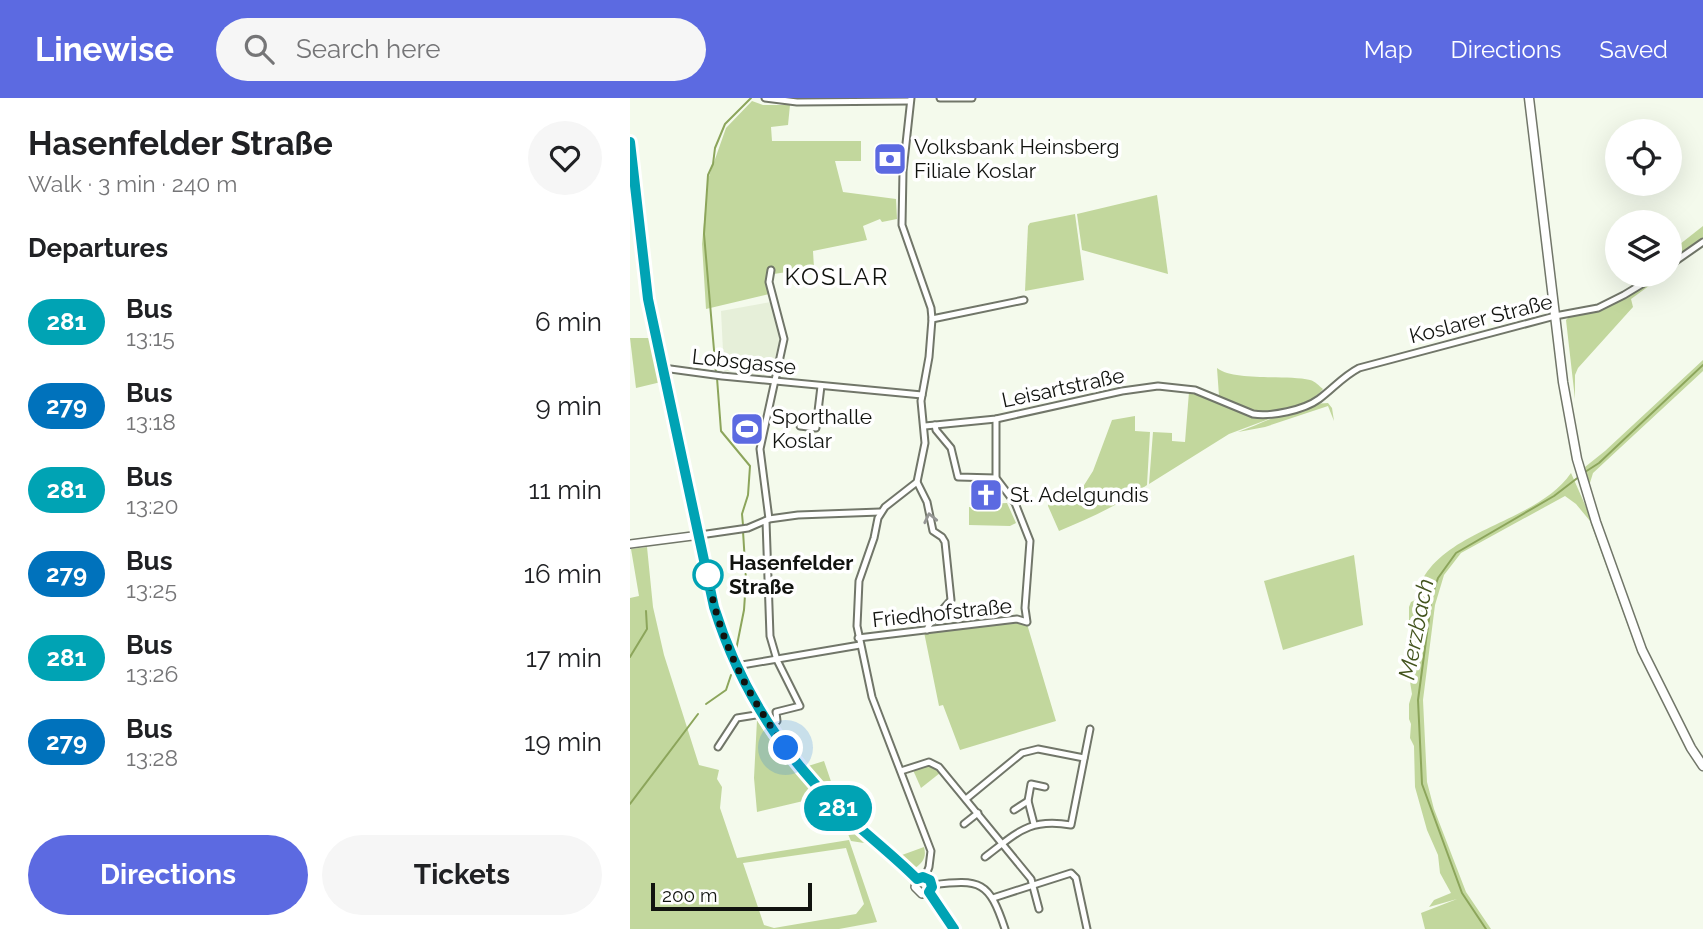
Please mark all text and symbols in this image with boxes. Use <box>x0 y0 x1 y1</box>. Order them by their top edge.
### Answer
search box <box>216 18 706 81</box>
text: Linewise <box>35 30 174 69</box>
icon: search <box>240 30 278 68</box>
text: Search here <box>296 34 440 64</box>
text: Map <box>1364 35 1413 64</box>
text: Directions <box>1451 35 1561 64</box>
text: Saved <box>1599 35 1668 64</box>
map controls <box>1605 119 1682 287</box>
button: locate <box>1605 119 1682 196</box>
button: heart <box>528 121 602 195</box>
text: Hasenfelder Straße <box>28 124 333 163</box>
place label: Volksbank Heinsberg Filiale Koslar <box>914 134 1119 183</box>
bank icon: Volksbank Heinsberg Filiale Koslar <box>871 140 909 178</box>
text: Walk · 3 min · 240 m <box>28 170 237 197</box>
button: layers <box>1605 210 1682 287</box>
text: Departures <box>28 233 168 263</box>
district label: KOSLAR <box>785 262 889 291</box>
street label: Koslarer Straße <box>1407 289 1555 348</box>
text: Bus <box>126 294 173 324</box>
text: 281 <box>47 307 86 336</box>
text: 6 min <box>535 307 602 337</box>
text: 13:15 <box>126 324 175 351</box>
street label: Lobsgasse <box>691 344 797 379</box>
street label: Leisartstraße <box>999 362 1127 413</box>
text: Bus <box>126 378 173 408</box>
text: 279 <box>46 391 87 420</box>
text: 9 min <box>535 391 602 421</box>
place label: Sporthalle Koslar <box>772 404 872 453</box>
text: 13:18 <box>126 408 176 435</box>
sports icon: Sporthalle Koslar <box>728 410 766 448</box>
text: Bus <box>126 462 173 492</box>
text: 281 <box>47 475 86 504</box>
text: 11 min <box>528 475 602 505</box>
church icon: St. Adelgundis <box>967 476 1005 514</box>
place label: St. Adelgundis <box>1010 482 1149 507</box>
text: 13:20 <box>126 492 179 519</box>
one-way arrow <box>924 512 939 524</box>
text: Bus <box>126 546 173 576</box>
place label: Hasenfelder Straße <box>729 550 853 599</box>
text: 279 <box>46 559 87 588</box>
text: 16 min <box>524 559 602 589</box>
marker: Hasenfelder Straße <box>693 560 723 590</box>
text: 13:25 <box>126 576 177 603</box>
water label: Merzbach <box>1392 576 1439 682</box>
street label: Friedhofstraße <box>871 593 1013 632</box>
text: Bus <box>126 630 173 660</box>
text: 281 <box>47 643 86 672</box>
text: 17 min <box>526 643 602 673</box>
text: 13:26 <box>126 660 178 687</box>
text: Bus <box>126 714 173 744</box>
text: 279 <box>46 727 87 756</box>
text: 19 min <box>524 727 602 757</box>
your location <box>768 730 803 765</box>
text: 13:28 <box>126 744 178 771</box>
line badge: 281 <box>798 785 878 831</box>
text: 281 <box>818 793 858 822</box>
button: Directions <box>28 835 308 915</box>
button: Tickets <box>322 835 602 915</box>
scale bar <box>651 880 812 912</box>
text: 200 m <box>662 884 717 906</box>

